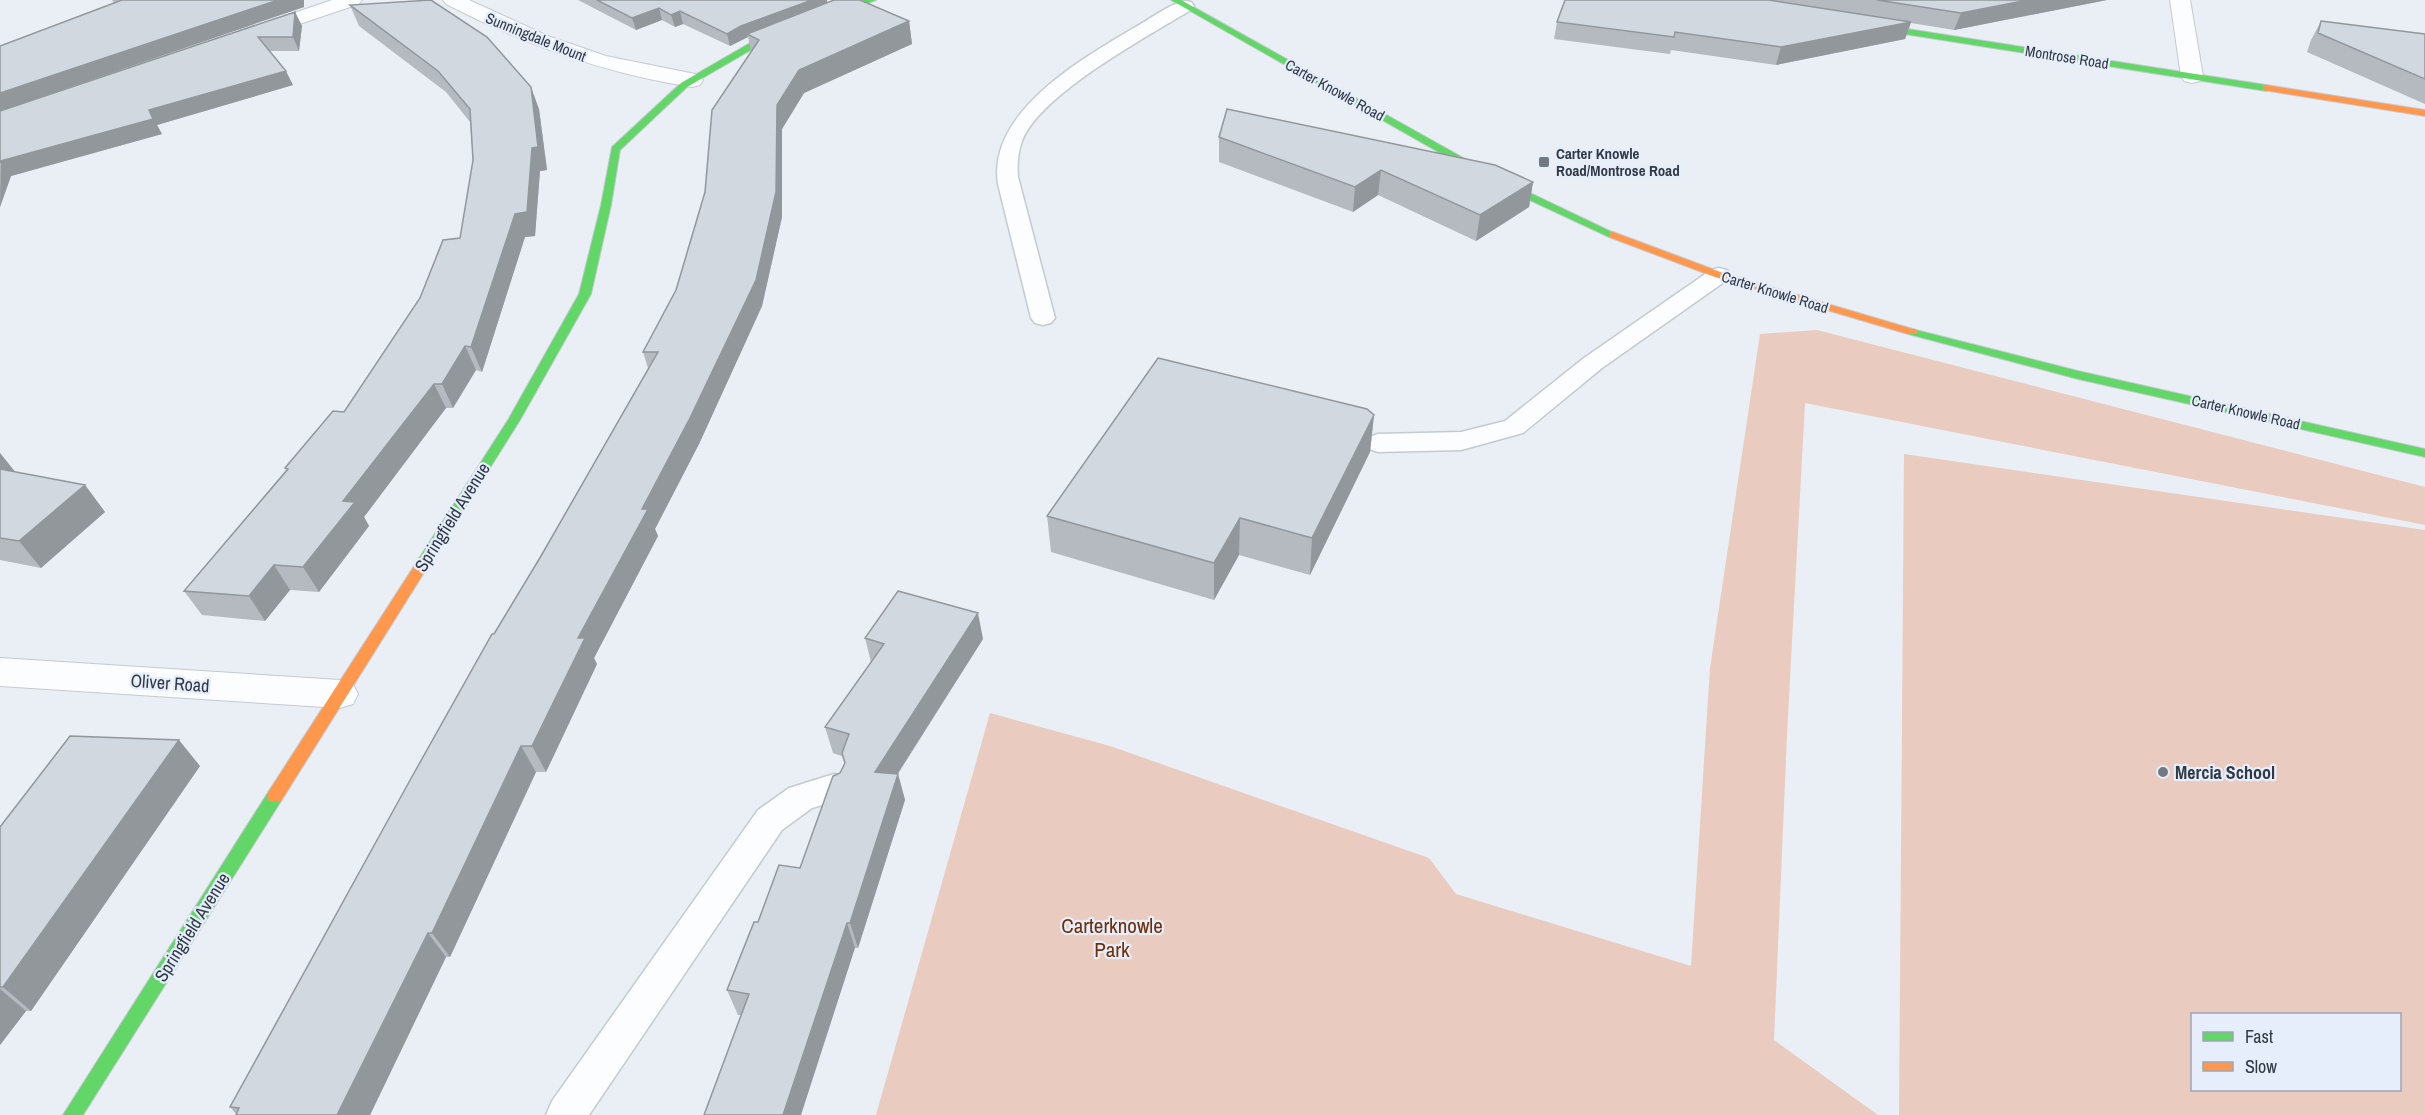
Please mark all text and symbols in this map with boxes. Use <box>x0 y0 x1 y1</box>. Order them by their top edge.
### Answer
street label: Sunningdale Mount <box>483 7 590 67</box>
street label: Montrose Road <box>2024 40 2110 74</box>
street label: Carter Knowle Road <box>1281 54 1389 126</box>
place label: Carter Knowle Road/Montrose Road <box>1556 143 1680 181</box>
marker: Carter Knowle Road/Montrose Road <box>1537 155 1551 169</box>
street label: Carter Knowle Road <box>1719 266 1831 318</box>
street label: Carter Knowle Road <box>2190 389 2302 435</box>
street label: Springfield Avenue <box>408 458 496 576</box>
street label: Oliver Road <box>130 668 210 698</box>
place label: Mercia School <box>2175 760 2275 785</box>
marker: Mercia School <box>2156 765 2170 779</box>
street label: Springfield Avenue <box>148 868 236 986</box>
park label: Carterknowle Park <box>1061 911 1163 964</box>
legend <box>2191 1013 2401 1091</box>
text: Fast <box>2245 1024 2273 1049</box>
text: Slow <box>2245 1054 2277 1079</box>

